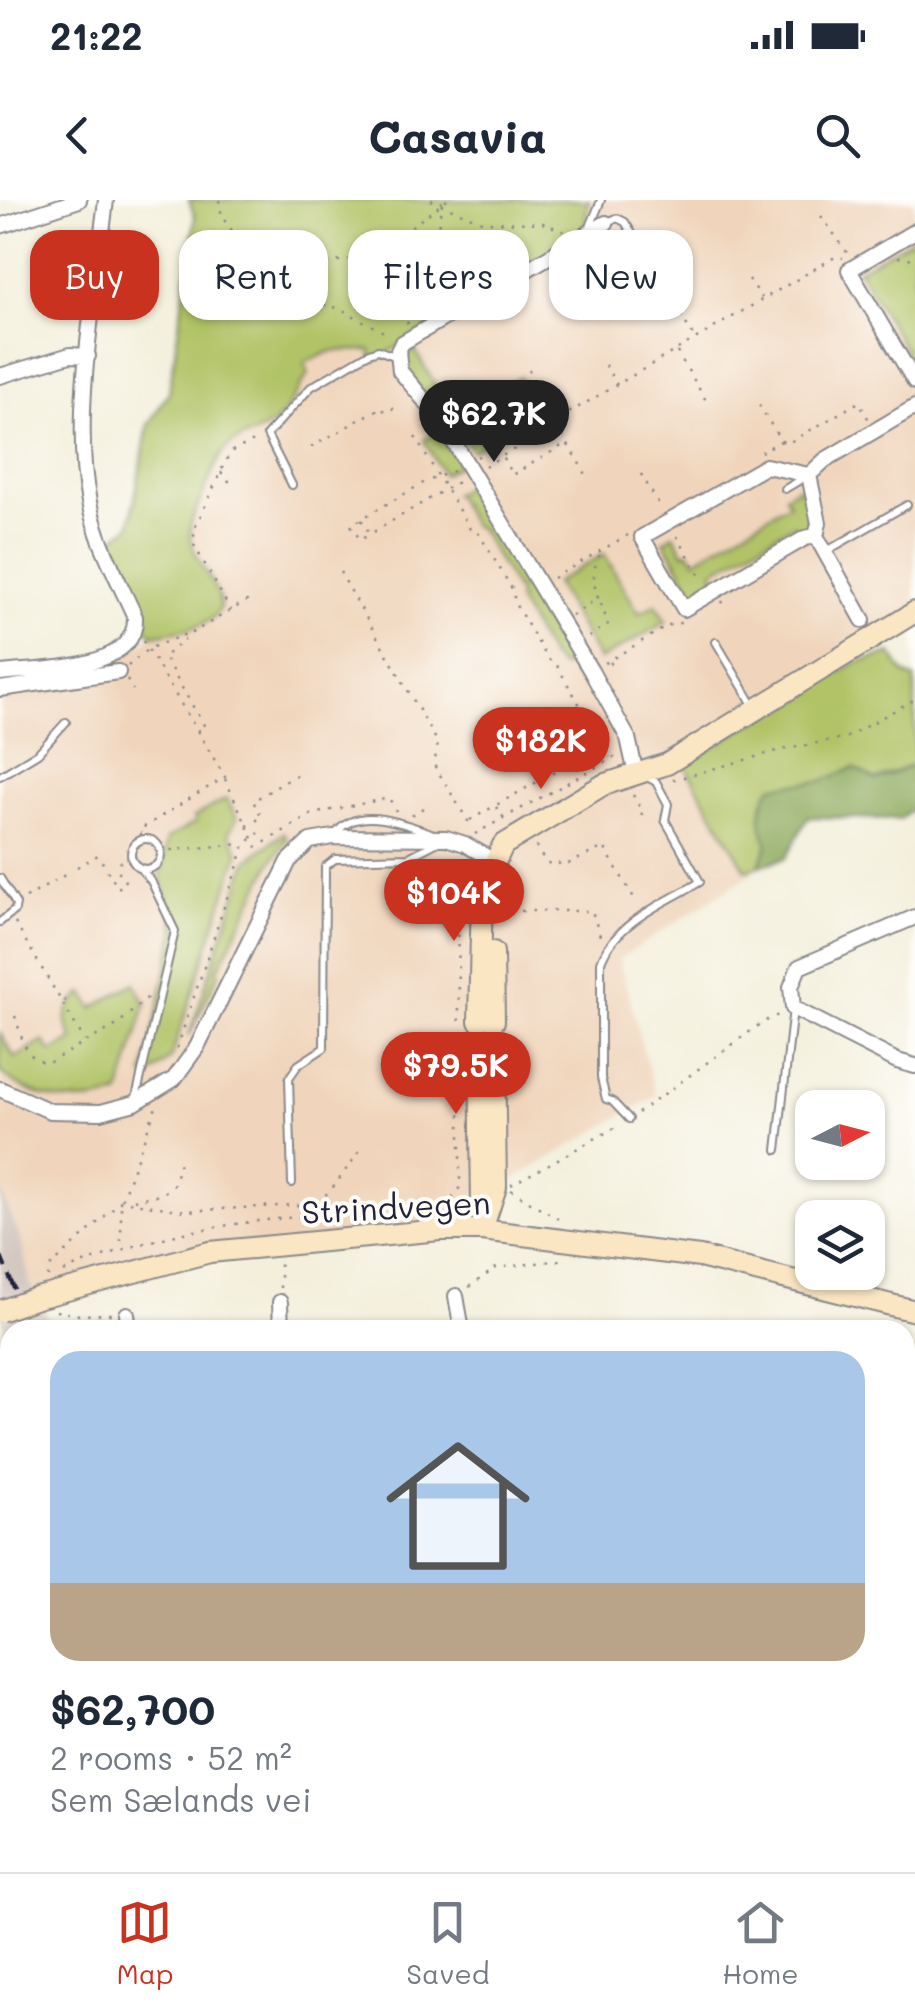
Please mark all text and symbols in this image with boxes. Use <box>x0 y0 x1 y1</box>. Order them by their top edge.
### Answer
text: 21:22 <box>50 10 143 60</box>
text: Casavia <box>368 106 547 164</box>
icon: back <box>50 108 105 163</box>
icon: search <box>810 108 865 163</box>
chip: Buy <box>30 230 159 320</box>
chip: Rent <box>179 230 328 320</box>
chip: Filters <box>348 230 529 320</box>
chip: New <box>549 230 693 320</box>
pin: $62.7K <box>413 380 575 465</box>
text: $62.7K <box>441 391 547 433</box>
pin: $182K <box>471 707 611 792</box>
text: $182K <box>495 718 587 760</box>
pin: $104K <box>384 859 524 944</box>
text: $104K <box>406 870 502 912</box>
pin: $79.5K <box>375 1032 537 1117</box>
text: $79.5K <box>403 1043 509 1085</box>
north arrow <box>795 1090 885 1180</box>
map controls <box>795 1090 885 1290</box>
street label: Strindvegen <box>301 1180 491 1232</box>
button: layers <box>795 1200 885 1290</box>
icon: home <box>368 1416 548 1596</box>
text: $62,700 <box>50 1681 215 1736</box>
text: 2 rooms · 52 m² <box>50 1736 292 1778</box>
text: Sem Sælands vei <box>50 1778 312 1820</box>
tab: Map <box>116 1895 173 1991</box>
tab: Saved <box>406 1895 489 1991</box>
tab: Home <box>722 1895 799 1991</box>

